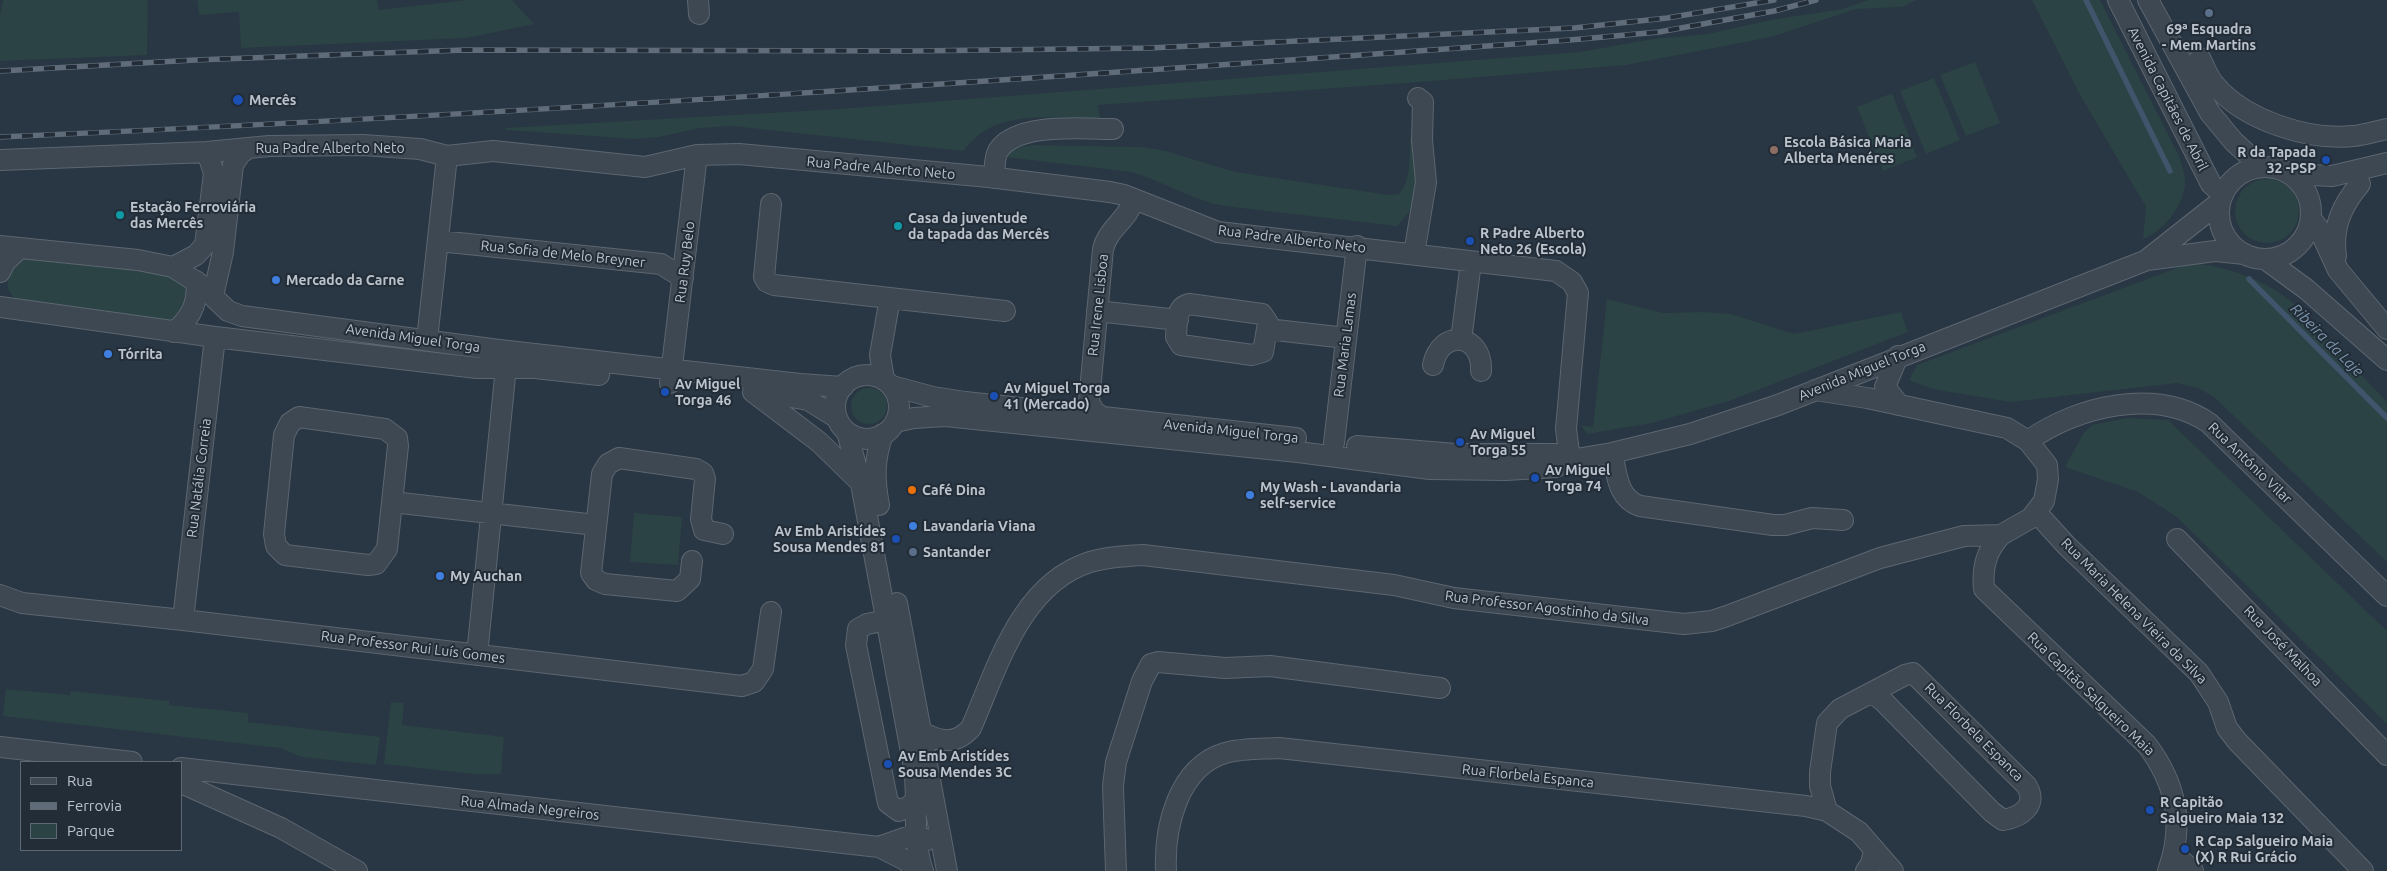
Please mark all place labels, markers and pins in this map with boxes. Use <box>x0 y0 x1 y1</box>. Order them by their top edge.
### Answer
marker: 69ª Esquadra - Mem Martins <box>2203 7 2215 19</box>
place label: 69ª Esquadra - Mem Martins <box>2162 21 2256 54</box>
place label: Mercês <box>249 92 296 108</box>
marker: Mercês <box>231 93 245 107</box>
place label: Escola Básica Maria Alberta Menéres <box>1784 134 1912 166</box>
marker: Escola Básica Maria Alberta Menéres <box>1768 144 1780 156</box>
place label: R da Tapada 32 -PSP <box>2237 144 2316 176</box>
marker: R da Tapada 32 -PSP <box>2320 154 2332 166</box>
place label: Estação Ferroviária das Mercês <box>130 199 256 232</box>
marker: Estação Ferroviária das Mercês <box>114 209 126 221</box>
place label: Casa da juventude da tapada das Mercês <box>908 210 1049 242</box>
marker: Casa da juventude da tapada das Mercês <box>892 220 904 232</box>
place label: R Padre Alberto Neto 26 (Escola) <box>1480 225 1587 258</box>
marker: R Padre Alberto Neto 26 (Escola) <box>1464 235 1476 247</box>
place label: Mercado da Carne <box>286 272 404 288</box>
marker: Mercado da Carne <box>270 274 282 286</box>
place label: Tórrita <box>118 346 163 362</box>
marker: Tórrita <box>102 348 114 360</box>
place label: Av Miguel Torga 46 <box>675 376 740 408</box>
place label: Av Miguel Torga 41 (Mercado) <box>1004 380 1110 412</box>
marker: Av Miguel Torga 46 <box>659 386 671 398</box>
marker: Av Miguel Torga 41 (Mercado) <box>988 390 1000 402</box>
place label: Av Miguel Torga 55 <box>1470 426 1535 458</box>
marker: Av Miguel Torga 55 <box>1454 436 1466 448</box>
place label: Av Miguel Torga 74 <box>1545 462 1610 494</box>
marker: Av Miguel Torga 74 <box>1529 472 1541 484</box>
place label: My Wash - Lavandaria self-service <box>1260 479 1401 512</box>
place label: Café Dina <box>922 482 986 498</box>
marker: Café Dina <box>906 484 918 496</box>
marker: My Wash - Lavandaria self-service <box>1244 489 1256 501</box>
place label: Lavandaria Viana <box>923 518 1036 534</box>
marker: Lavandaria Viana <box>907 520 919 532</box>
place label: Av Emb Aristídes Sousa Mendes 81 <box>773 523 886 556</box>
marker: Av Emb Aristídes Sousa Mendes 81 <box>890 533 902 545</box>
place label: Santander <box>923 544 991 560</box>
marker: Santander <box>907 546 919 558</box>
place label: My Auchan <box>450 568 522 584</box>
marker: My Auchan <box>434 570 446 582</box>
place label: Av Emb Aristídes Sousa Mendes 3C <box>898 748 1012 780</box>
marker: Av Emb Aristídes Sousa Mendes 3C <box>882 758 894 770</box>
place label: R Capitão Salgueiro Maia 132 <box>2160 794 2284 826</box>
marker: R Capitão Salgueiro Maia 132 <box>2144 804 2156 816</box>
place label: R Cap Salgueiro Maia (X) R Rui Grácio <box>2195 833 2333 866</box>
marker: R Cap Salgueiro Maia (X) R Rui Grácio <box>2179 843 2191 855</box>

